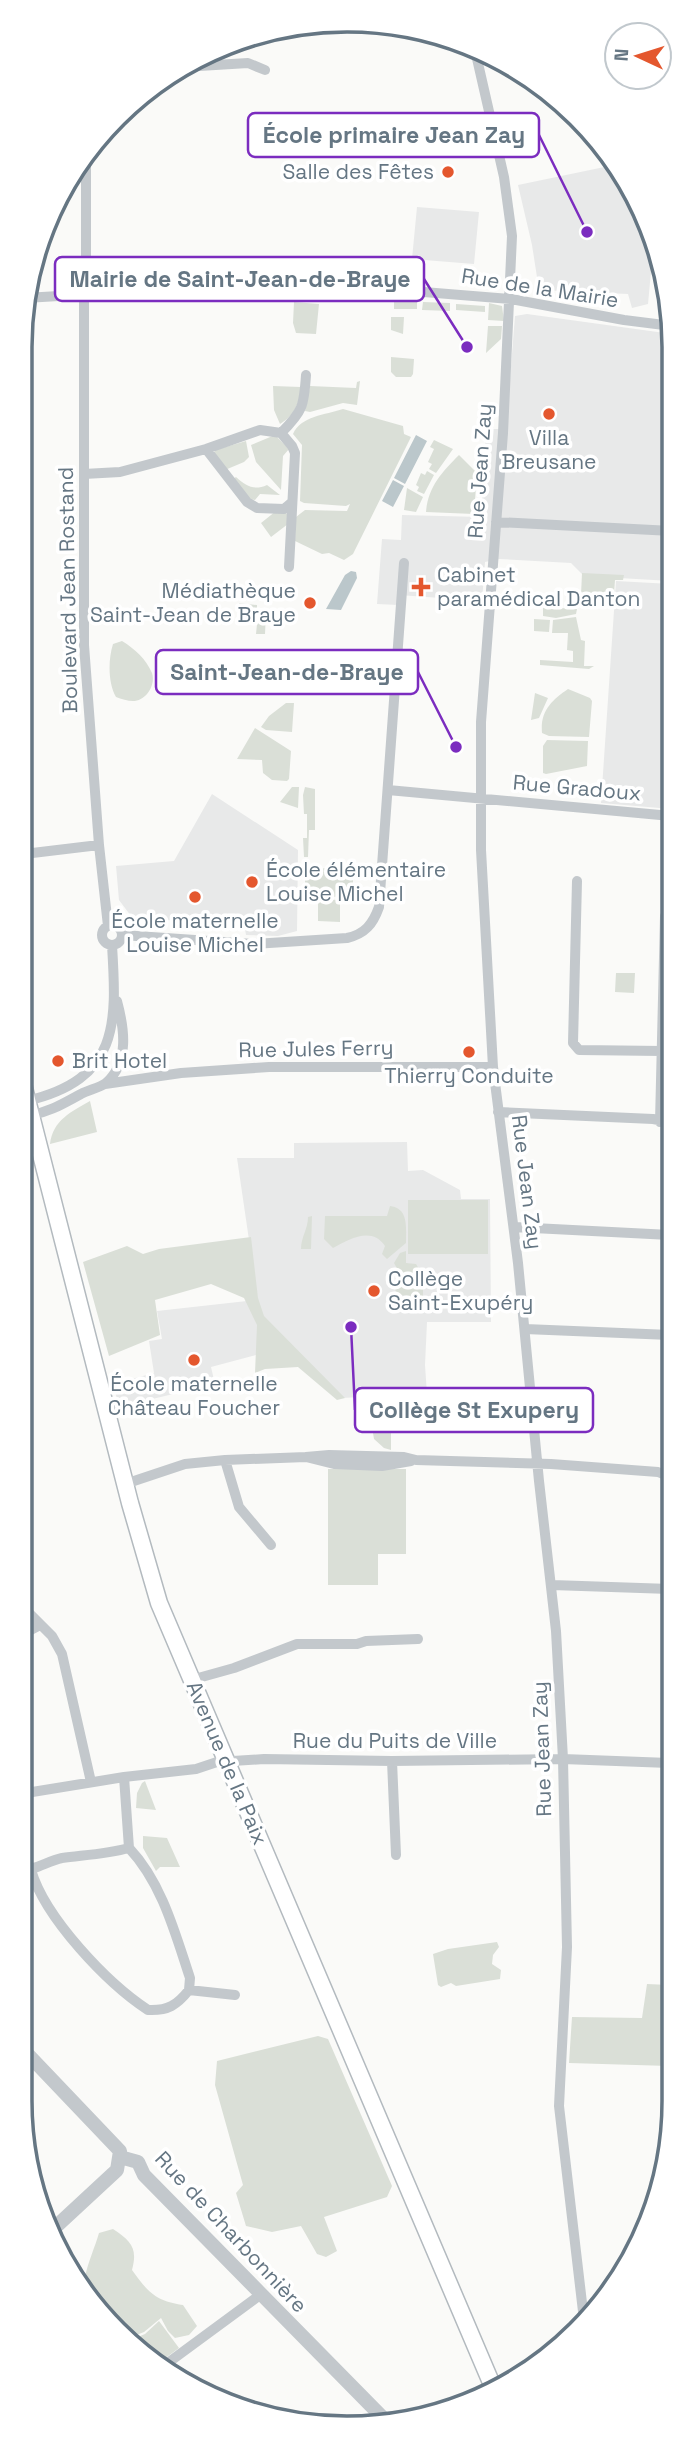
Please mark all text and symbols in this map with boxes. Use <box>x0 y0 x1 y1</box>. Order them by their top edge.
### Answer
north arrow <box>603 21 673 91</box>
text: N <box>609 48 634 62</box>
callout: École primaire Jean Zay <box>248 113 539 157</box>
text: École primaire Jean Zay <box>263 120 525 150</box>
place label: Salle des Fêtes <box>282 158 434 185</box>
marker: Salle des Fêtes <box>440 164 456 180</box>
callout: Mairie de Saint-Jean-de-Braye <box>55 257 424 301</box>
street label: Rue de la Mairie <box>460 262 621 313</box>
text: Mairie de Saint-Jean-de-Braye <box>69 264 411 294</box>
street label: Rue Jean Zay <box>461 402 498 539</box>
marker: Villa Breusane <box>541 406 557 422</box>
place label: Villa Breusane <box>501 424 597 475</box>
street label: Boulevard Jean Rostand <box>52 467 83 713</box>
place label: Cabinet paramédical Danton <box>437 561 640 612</box>
place label: Médiathèque Saint-Jean de Braye <box>90 577 296 628</box>
marker: Cabinet paramédical Danton <box>411 577 431 597</box>
marker: Médiathèque Saint-Jean de Braye <box>302 595 318 611</box>
callout: Saint-Jean-de-Braye <box>156 650 418 694</box>
text: Saint-Jean-de-Braye <box>170 657 404 687</box>
street label: Rue Gradoux <box>512 768 642 807</box>
place label: École élémentaire Louise Michel <box>266 856 446 907</box>
marker: École élémentaire Louise Michel <box>244 874 260 890</box>
marker: École maternelle Louise Michel <box>187 889 203 905</box>
place label: École maternelle Louise Michel <box>111 907 279 958</box>
street label: Rue Jules Ferry <box>238 1034 394 1063</box>
marker: Thierry Conduite <box>461 1044 477 1060</box>
place label: Brit Hotel <box>72 1047 167 1074</box>
marker: Brit Hotel <box>50 1053 66 1069</box>
place label: Thierry Conduite <box>384 1062 554 1089</box>
street label: Rue Jean Zay <box>506 1113 549 1251</box>
place label: Collège Saint-Exupéry <box>388 1265 533 1316</box>
marker: Collège Saint-Exupéry <box>366 1283 382 1299</box>
marker: École maternelle Château Foucher <box>186 1352 202 1368</box>
place label: École maternelle Château Foucher <box>108 1370 280 1421</box>
callout: Collège St Exupery <box>355 1388 593 1432</box>
text: Collège St Exupery <box>369 1395 579 1425</box>
street label: Avenue de la Paix <box>181 1677 274 1849</box>
street label: Rue Jean Zay <box>526 1681 557 1817</box>
street label: Rue du Puits de Ville <box>293 1727 497 1754</box>
street label: Rue de Charbonnière <box>149 2145 313 2318</box>

